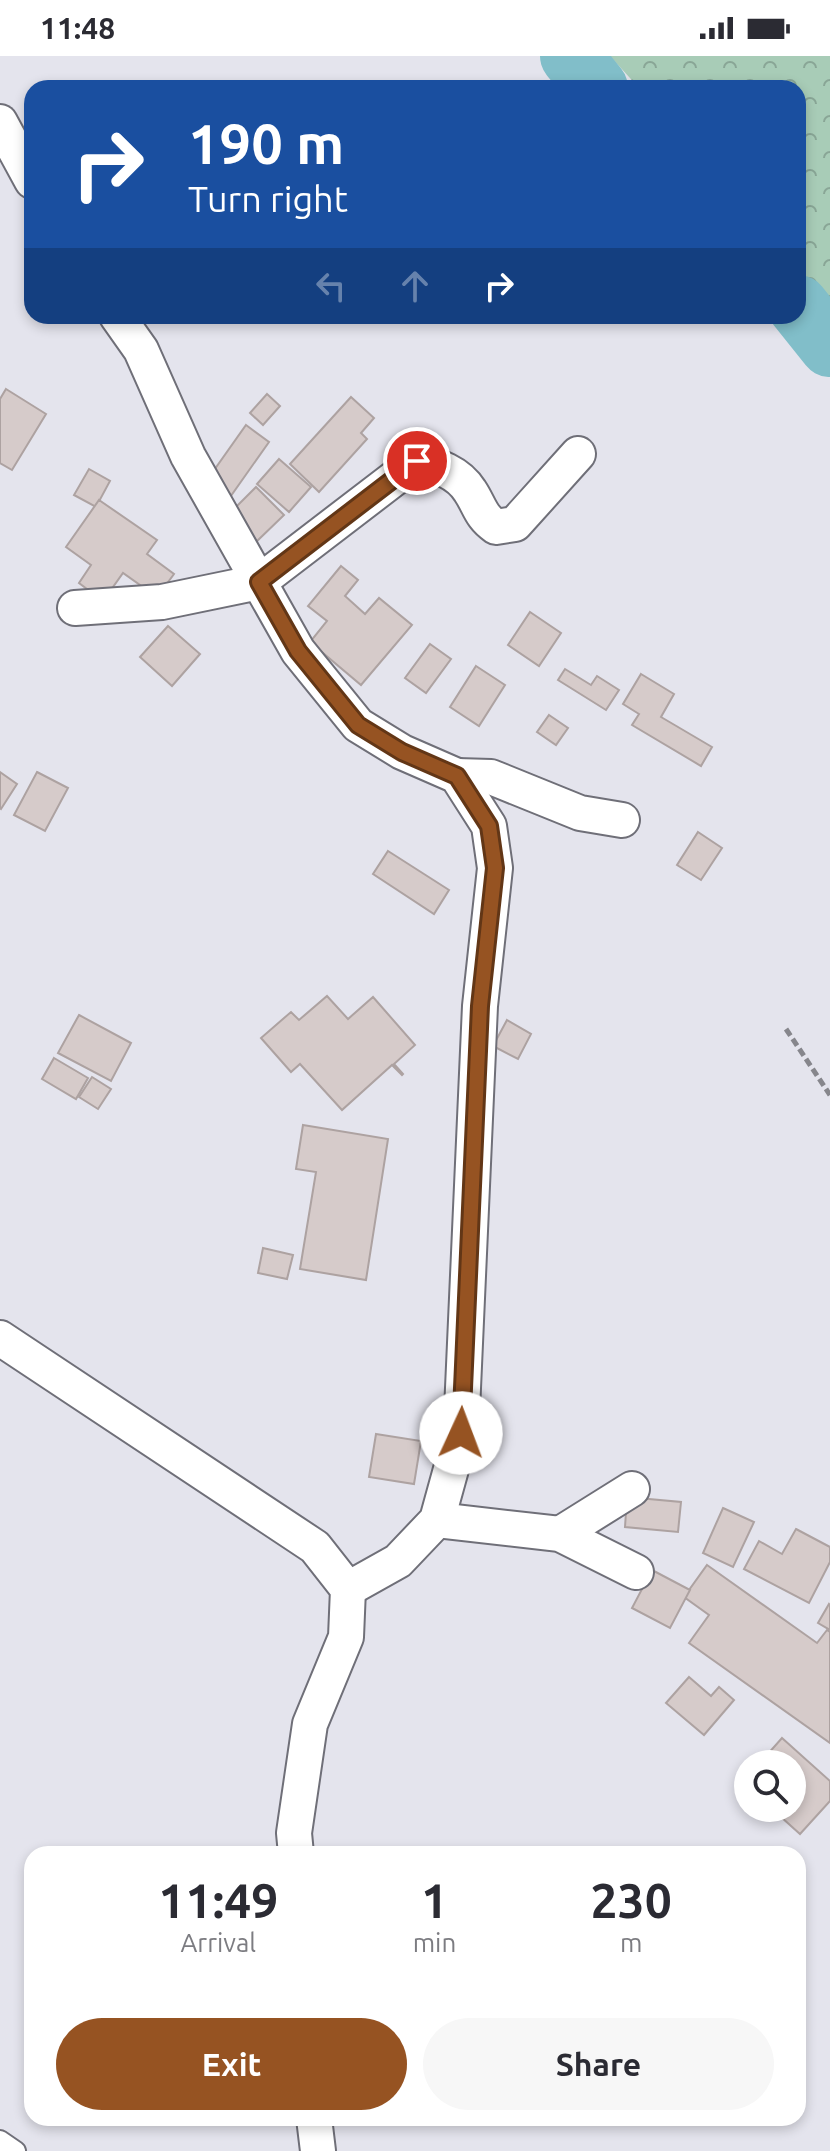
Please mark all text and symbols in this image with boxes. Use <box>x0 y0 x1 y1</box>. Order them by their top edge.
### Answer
text: 11:48 <box>40 11 115 45</box>
icon: right <box>56 112 160 216</box>
text: 190 m <box>188 112 344 175</box>
text: Turn right <box>188 178 348 219</box>
icon: left <box>309 264 353 308</box>
icon: ahead <box>393 264 437 308</box>
icon: right <box>477 264 521 308</box>
pin <box>383 427 451 495</box>
icon: arrive <box>395 439 439 483</box>
position arrow <box>419 1391 503 1475</box>
map controls <box>734 1750 806 1822</box>
button: search <box>734 1750 806 1822</box>
text: 11:49 <box>158 1873 278 1927</box>
text: 1 <box>421 1873 448 1927</box>
text: 230 <box>591 1873 672 1927</box>
text: Arrival <box>180 1928 256 1957</box>
text: min <box>413 1928 456 1957</box>
text: m <box>620 1928 642 1957</box>
button: Exit <box>56 2018 407 2110</box>
button: Share <box>423 2018 774 2110</box>

